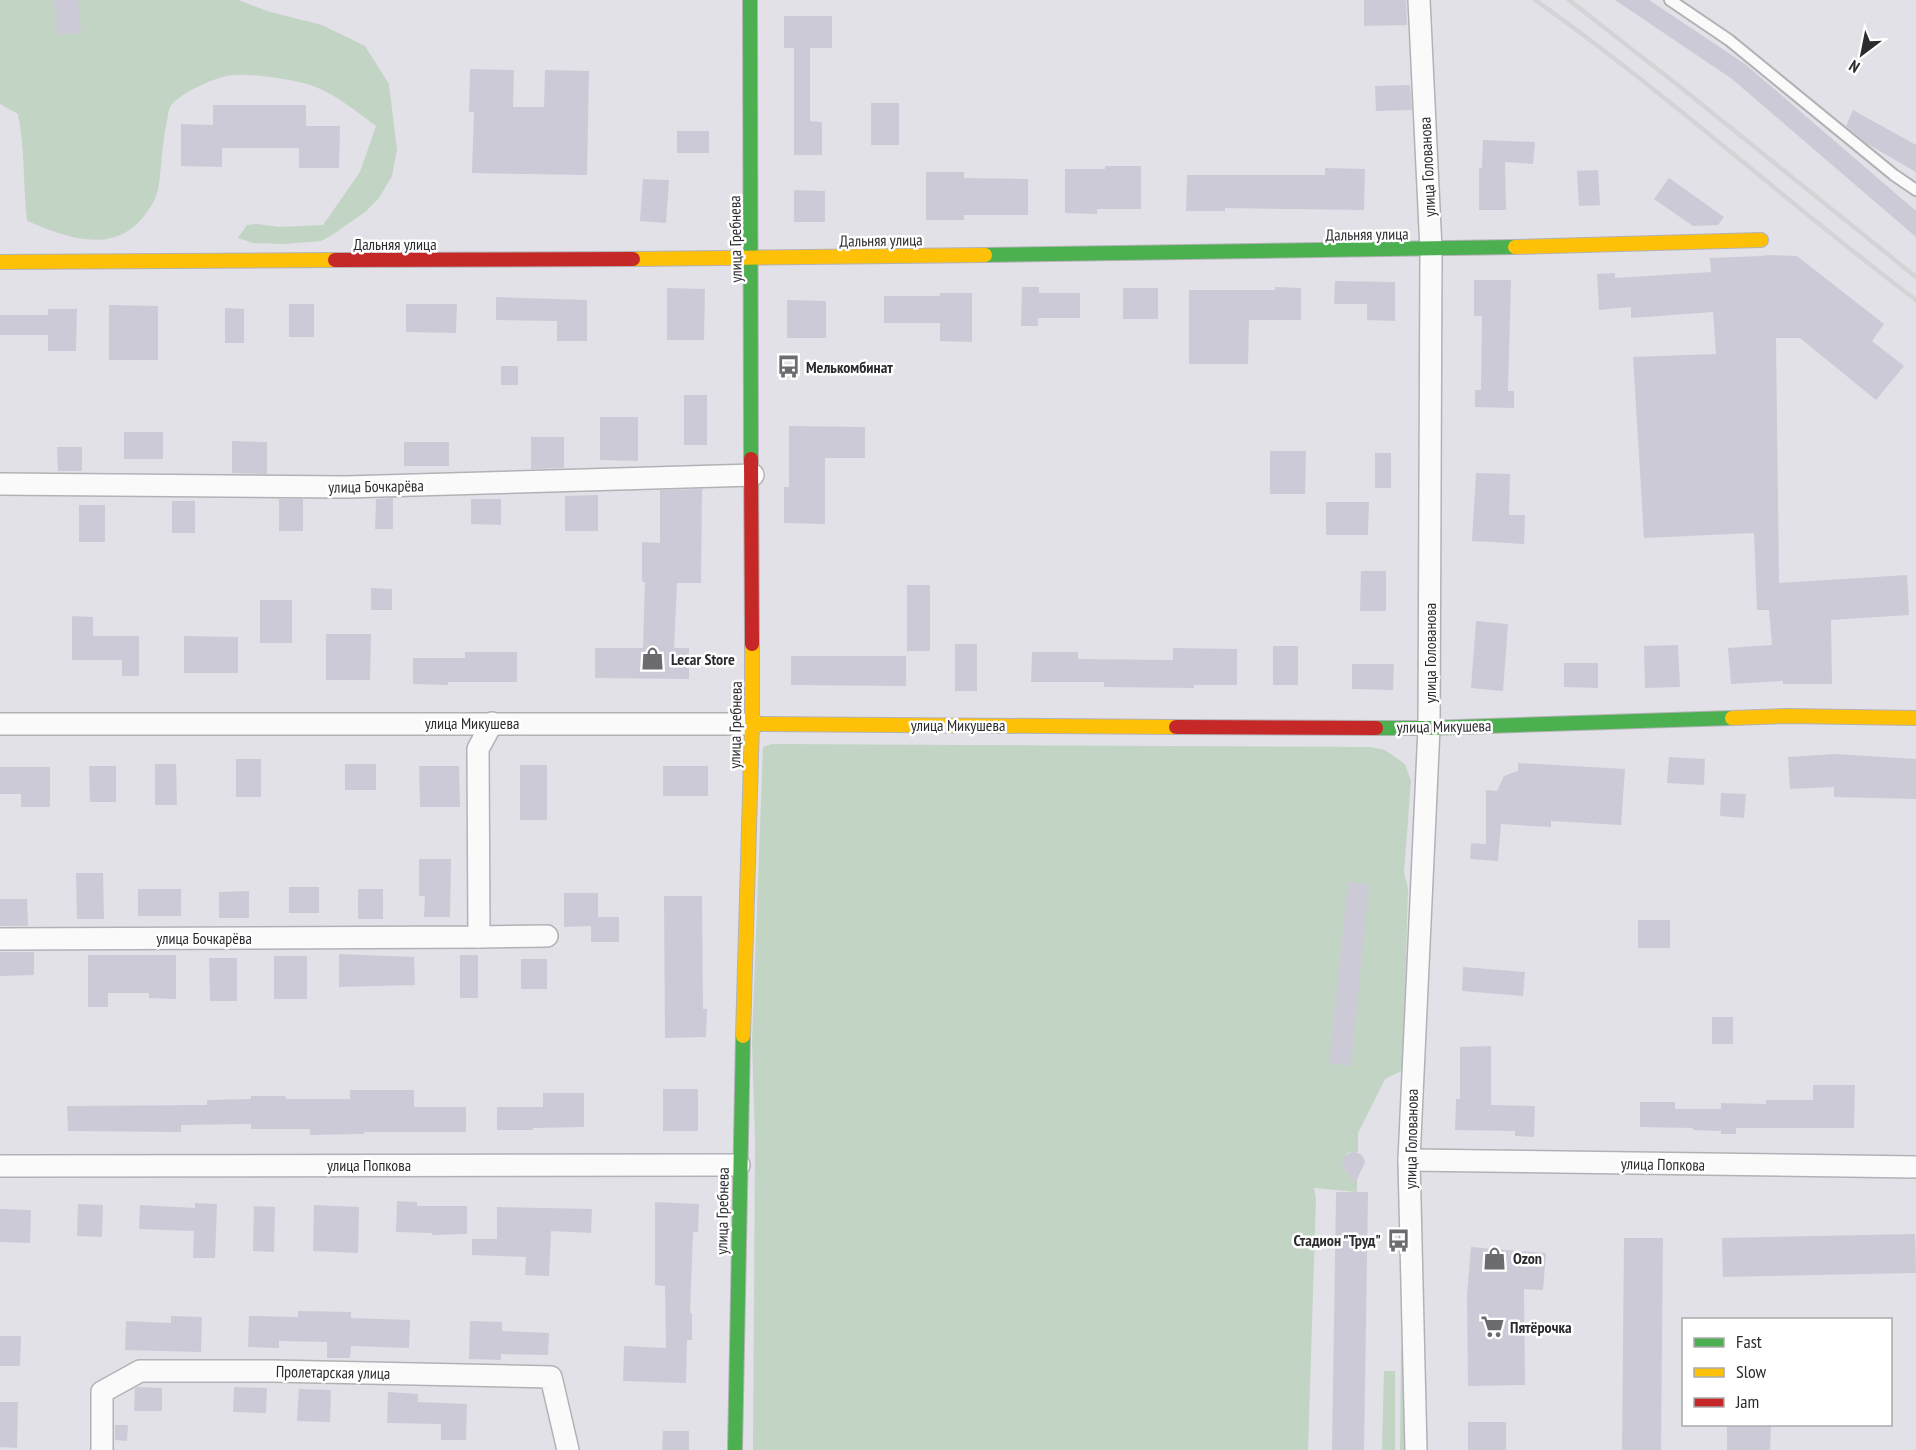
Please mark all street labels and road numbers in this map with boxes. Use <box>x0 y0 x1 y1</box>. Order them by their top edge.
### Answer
street label: улица Голованова <box>1414 116 1440 218</box>
street label: улица Гребнева <box>724 195 746 283</box>
street label: Дальняя улица <box>1325 223 1409 245</box>
street label: Дальняя улица <box>839 229 923 251</box>
street label: Дальняя улица <box>353 234 437 254</box>
street label: улица Бочкарёва <box>328 475 424 497</box>
street label: улица Голованова <box>1420 603 1440 703</box>
street label: улица Гребнева <box>724 681 746 769</box>
street label: улица Микушева <box>425 713 519 733</box>
street label: улица Микушева <box>911 715 1005 735</box>
street label: улица Микушева <box>1397 715 1491 737</box>
street label: улица Бочкарёва <box>156 928 252 948</box>
street label: улица Голованова <box>1400 1089 1422 1189</box>
street label: улица Попкова <box>1621 1153 1705 1175</box>
street label: улица Попкова <box>327 1155 411 1175</box>
street label: улица Гребнева <box>711 1167 733 1255</box>
street label: Пролетарская улица <box>276 1361 390 1383</box>

